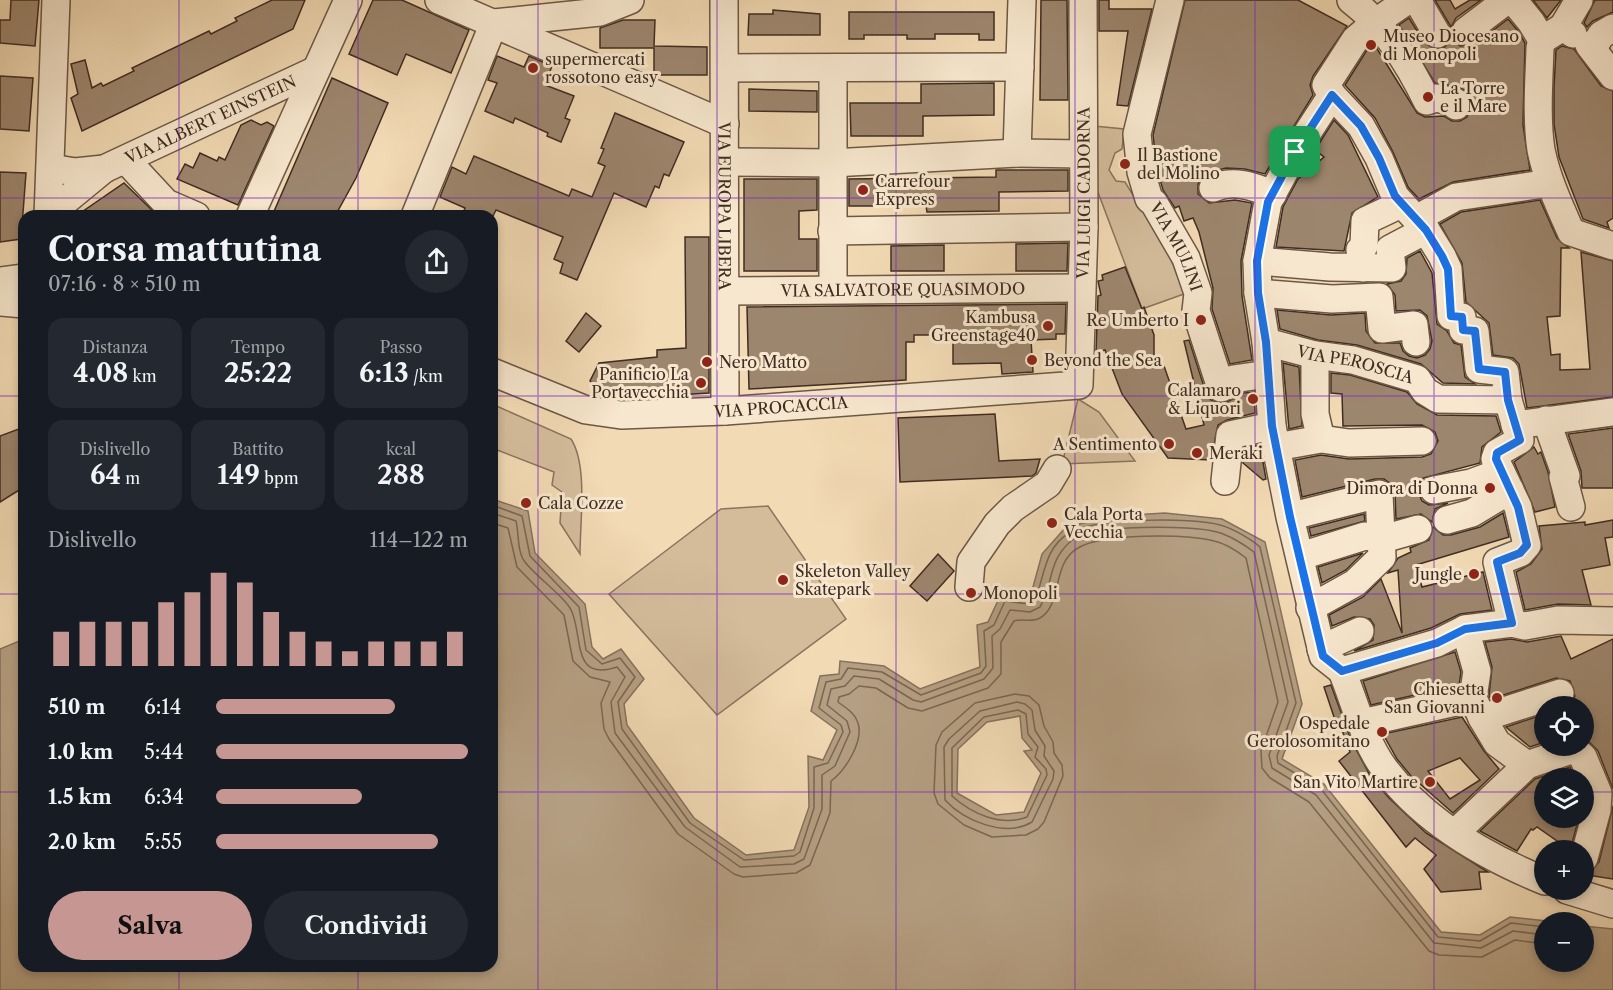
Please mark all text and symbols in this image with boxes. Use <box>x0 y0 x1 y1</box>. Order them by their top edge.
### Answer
place label: Museo Diocesano di Monopoli <box>1383 26 1519 64</box>
marker: Museo Diocesano di Monopoli <box>1364 38 1378 52</box>
place label: supermercati rossotono easy <box>545 49 659 87</box>
marker: supermercati rossotono easy <box>526 61 540 75</box>
street label: VIA ALBERT EINSTEIN <box>121 71 299 168</box>
place label: La Torre e il Mare <box>1440 78 1507 116</box>
marker: La Torre e il Mare <box>1421 90 1435 104</box>
street label: VIA LUIGI CADORNA <box>1072 106 1094 280</box>
street label: VIA EUROPA LIBERA <box>714 121 735 291</box>
pin <box>1269 126 1320 177</box>
icon: arrive <box>1278 135 1311 168</box>
place label: Il Bastione del Molino <box>1137 145 1220 183</box>
marker: Il Bastione del Molino <box>1118 157 1132 171</box>
place label: Carrefour Express <box>875 171 950 209</box>
marker: Carrefour Express <box>856 183 870 197</box>
street label: VIA MULINI <box>1145 198 1207 294</box>
text: Corsa mattutina <box>48 229 321 270</box>
button: share <box>405 230 468 293</box>
text: 07:16 · 8 × 510 m <box>48 272 201 296</box>
street label: VIA SALVATORE QUASIMODO <box>780 278 1025 301</box>
place label: Kambusa Greenstage40 <box>931 307 1037 345</box>
place label: Re Umberto I <box>1086 310 1189 330</box>
marker: Re Umberto I <box>1194 313 1208 327</box>
marker: Kambusa Greenstage40 <box>1041 319 1055 333</box>
text: Distanza <box>82 337 148 357</box>
text: Tempo <box>231 337 285 357</box>
text: Passo <box>380 337 422 357</box>
street label: VIA PEROSCIA <box>1294 340 1417 388</box>
place label: Beyond the Sea <box>1044 350 1163 370</box>
place label: Nero Matto <box>719 352 807 372</box>
marker: Beyond the Sea <box>1025 353 1039 367</box>
marker: Nero Matto <box>700 355 714 369</box>
text: 4.08 <box>73 357 128 389</box>
text: 25:22 <box>224 357 292 389</box>
text: 6:13 <box>359 357 409 389</box>
place label: Panificio La Portavecchia <box>591 364 690 402</box>
text: km <box>128 366 157 386</box>
text: /km <box>409 366 443 386</box>
marker: Panificio La Portavecchia <box>694 376 708 390</box>
place label: Calamaro & Liquori <box>1167 380 1241 418</box>
street label: VIA PROCACCIA <box>712 392 850 421</box>
marker: Calamaro & Liquori <box>1246 392 1260 406</box>
place label: A Sentimento <box>1052 434 1157 454</box>
marker: A Sentimento <box>1162 437 1176 451</box>
text: Dislivello <box>80 439 150 459</box>
text: Battito <box>232 439 284 459</box>
text: kcal <box>386 439 416 459</box>
place label: Meraki <box>1209 443 1263 463</box>
marker: Meraki <box>1190 446 1204 460</box>
text: 64 <box>90 459 121 491</box>
text: 149 <box>217 459 260 491</box>
text: 288 <box>377 459 425 491</box>
text: m <box>121 468 140 488</box>
text: bpm <box>260 468 299 488</box>
place label: Dimora di Donna <box>1346 478 1479 498</box>
marker: Dimora di Donna <box>1483 481 1497 495</box>
place label: Cala Cozze <box>538 493 624 513</box>
marker: Cala Cozze <box>519 496 533 510</box>
place label: Cala Porta Vecchia <box>1063 504 1143 542</box>
marker: Cala Porta Vecchia <box>1045 516 1059 530</box>
text: Dislivello <box>48 528 136 552</box>
text: 114–122 m <box>370 528 468 552</box>
place label: Skeleton Valley Skatepark <box>795 561 912 599</box>
place label: Jungle <box>1411 564 1462 584</box>
marker: Jungle <box>1467 567 1481 581</box>
marker: Skeleton Valley Skatepark <box>776 573 790 587</box>
place label: Monopoli <box>983 583 1058 603</box>
marker: Monopoli <box>964 586 978 600</box>
place label: Chiesetta San Giovanni <box>1384 679 1486 717</box>
marker: Chiesetta San Giovanni <box>1490 691 1504 705</box>
text: 510 m <box>48 695 106 719</box>
text: 6:14 <box>144 695 181 719</box>
map controls <box>1534 696 1594 972</box>
button: locate <box>1534 696 1594 756</box>
place label: Ospedale Gerolosomitano <box>1247 713 1370 751</box>
marker: Ospedale Gerolosomitano <box>1375 725 1389 739</box>
text: 1.0 km <box>48 740 113 764</box>
text: 5:44 <box>144 740 184 764</box>
button: layers <box>1534 768 1594 828</box>
place label: San Vito Martire <box>1293 772 1418 792</box>
marker: San Vito Martire <box>1423 775 1437 789</box>
text: 1.5 km <box>48 785 112 809</box>
text: 6:34 <box>144 785 184 809</box>
text: 2.0 km <box>48 830 116 854</box>
text: 5:55 <box>144 830 182 854</box>
button: + <box>1534 840 1594 900</box>
button: Salva <box>48 891 252 960</box>
button: Condividi <box>264 891 468 960</box>
button: − <box>1534 912 1594 972</box>

